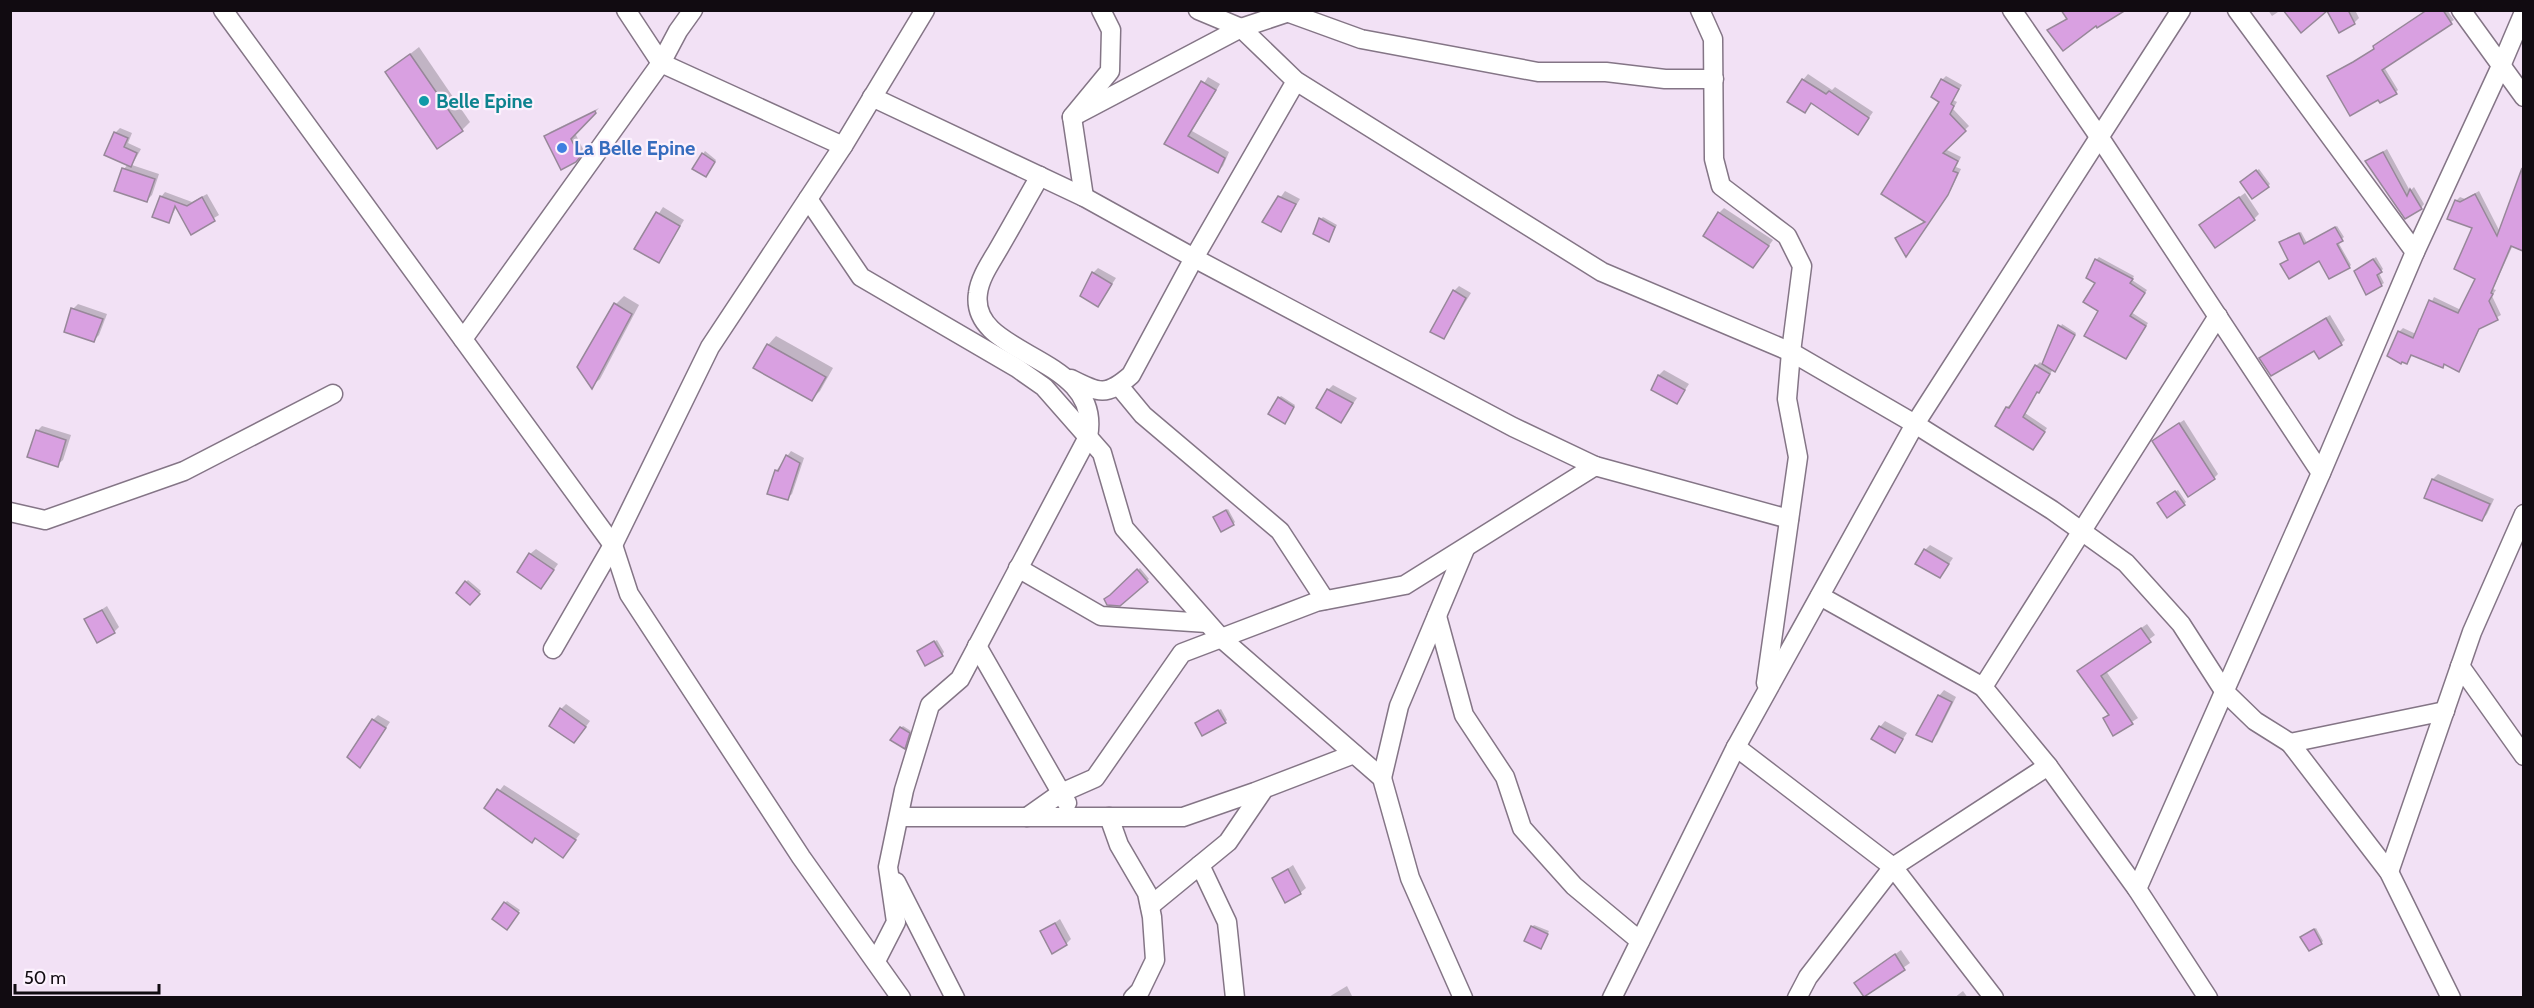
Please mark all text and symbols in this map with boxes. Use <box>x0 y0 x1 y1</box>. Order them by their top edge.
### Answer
place label: Belle Epine <box>436 89 533 113</box>
marker: Belle Epine <box>417 94 431 108</box>
place label: La Belle Epine <box>574 136 695 160</box>
marker: La Belle Epine <box>555 141 569 155</box>
scale bar <box>15 957 159 995</box>
text: 50 m <box>24 967 66 989</box>

